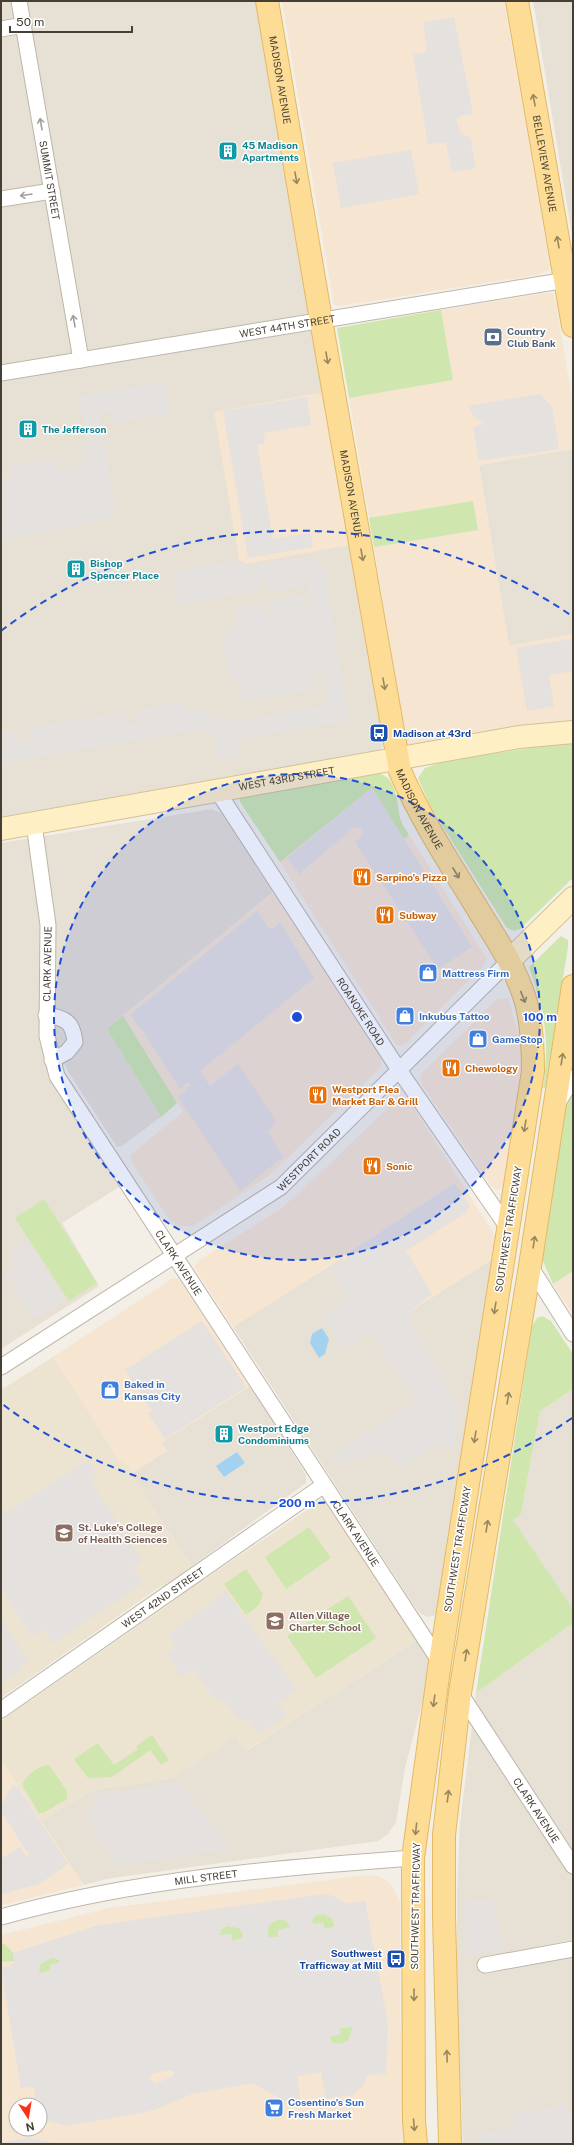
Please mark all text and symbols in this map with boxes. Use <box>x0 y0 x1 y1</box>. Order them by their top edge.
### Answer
scale bar <box>10 8 132 34</box>
text: 50 m <box>16 15 44 29</box>
street label: MADISON AVENUE <box>267 35 294 125</box>
one-way arrow <box>530 94 538 107</box>
street label: BELLEVIEW AVENUE <box>531 114 559 213</box>
one-way arrow <box>36 118 44 131</box>
place label: 45 Madison Apartments <box>242 139 299 163</box>
street label: SUMMIT STREET <box>37 140 63 221</box>
building icon: 45 Madison Apartments <box>217 140 239 162</box>
one-way arrow <box>293 171 301 184</box>
one-way arrow <box>20 191 33 199</box>
one-way arrow <box>554 236 562 249</box>
street label: WEST 44TH STREET <box>238 312 336 340</box>
one-way arrow <box>70 315 78 328</box>
place label: Country Club Bank <box>507 325 556 349</box>
bank icon: Country Club Bank <box>482 326 504 348</box>
one-way arrow <box>323 352 331 365</box>
building icon: The Jefferson <box>17 418 39 440</box>
place label: The Jefferson <box>42 423 106 435</box>
street label: MADISON AVENUE <box>338 449 365 539</box>
one-way arrow <box>358 549 366 562</box>
place label: Bishop Spencer Place <box>90 557 159 581</box>
building icon: Bishop Spencer Place <box>65 558 87 580</box>
one-way arrow <box>380 677 388 690</box>
bus stop icon: Madison at 43rd <box>368 722 390 744</box>
place label: Madison at 43rd <box>393 727 471 739</box>
street label: WEST 43RD STREET <box>238 764 336 793</box>
street label: MADISON AVENUE <box>394 767 446 851</box>
restaurant icon: Sarpino's Pizza <box>351 866 373 888</box>
one-way arrow <box>452 867 460 878</box>
place label: Sarpino's Pizza <box>376 871 447 883</box>
restaurant icon: Subway <box>374 904 396 926</box>
place label: Subway <box>399 909 437 921</box>
street label: CLARK AVENUE <box>40 926 54 1002</box>
shop icon: Mattress Firm <box>417 962 439 984</box>
place label: Mattress Firm <box>442 967 509 979</box>
street label: ROANOKE ROAD <box>334 975 388 1048</box>
one-way arrow <box>520 991 528 1003</box>
shop icon: Inkubus Tattoo <box>394 1005 416 1027</box>
centre of rings <box>290 1010 304 1024</box>
place label: Inkubus Tattoo <box>419 1010 490 1022</box>
text: 100 m <box>523 1010 557 1024</box>
shop icon: GameStop <box>467 1028 489 1050</box>
place label: GameStop <box>492 1033 543 1045</box>
one-way arrow <box>558 1052 566 1065</box>
restaurant icon: Chewology <box>440 1057 462 1079</box>
place label: Chewology <box>465 1062 518 1074</box>
place label: Westport Flea Market Bar & Grill <box>332 1083 418 1107</box>
restaurant icon: Westport Flea Market Bar & Grill <box>307 1084 329 1106</box>
one-way arrow <box>521 1119 529 1132</box>
street label: WESTPORT ROAD <box>274 1125 343 1194</box>
restaurant icon: Sonic <box>361 1155 383 1177</box>
place label: Sonic <box>386 1160 413 1172</box>
street label: SOUTHWEST TRAFFICWAY <box>492 1165 524 1293</box>
street label: CLARK AVENUE <box>153 1228 205 1297</box>
one-way arrow <box>530 1236 538 1249</box>
one-way arrow <box>491 1301 499 1314</box>
place label: Baked in Kansas City <box>124 1378 181 1402</box>
shop icon: Baked in Kansas City <box>99 1379 121 1401</box>
one-way arrow <box>505 1392 513 1405</box>
place label: Westport Edge Condominiums <box>238 1422 309 1446</box>
building icon: Westport Edge Condominiums <box>213 1423 235 1445</box>
one-way arrow <box>471 1430 479 1443</box>
street label: SOUTHWEST TRAFFICWAY <box>441 1485 473 1613</box>
text: 200 m <box>279 1496 315 1510</box>
street label: CLARK AVENUE <box>330 1499 382 1569</box>
one-way arrow <box>484 1520 492 1533</box>
place label: St. Luke's College of Health Sciences <box>78 1521 167 1545</box>
school or university icon: St. Luke's College of Health Sciences <box>53 1522 75 1544</box>
street label: WEST 42ND STREET <box>119 1565 206 1630</box>
place label: Allen Village Charter School <box>289 1609 361 1633</box>
school or university icon: Allen Village Charter School <box>264 1610 286 1632</box>
one-way arrow <box>463 1649 471 1662</box>
one-way arrow <box>430 1694 438 1707</box>
street label: CLARK AVENUE <box>511 1775 562 1845</box>
one-way arrow <box>444 1790 452 1803</box>
one-way arrow <box>413 1822 420 1835</box>
street label: SOUTHWEST TRAFFICWAY <box>408 1842 422 1970</box>
street label: MILL STREET <box>174 1867 238 1887</box>
place label: Southwest Trafficway at Mill <box>299 1947 382 1971</box>
bus stop icon: Southwest Trafficway at Mill <box>385 1948 407 1970</box>
one-way arrow <box>410 1988 418 2001</box>
one-way arrow <box>444 2050 451 2063</box>
place label: Cosentino's Sun Fresh Market <box>288 2096 364 2120</box>
north arrow <box>8 2097 48 2137</box>
supermarket icon: Cosentino's Sun Fresh Market <box>263 2097 285 2119</box>
one-way arrow <box>411 2118 418 2131</box>
text: N <box>25 2120 36 2134</box>

